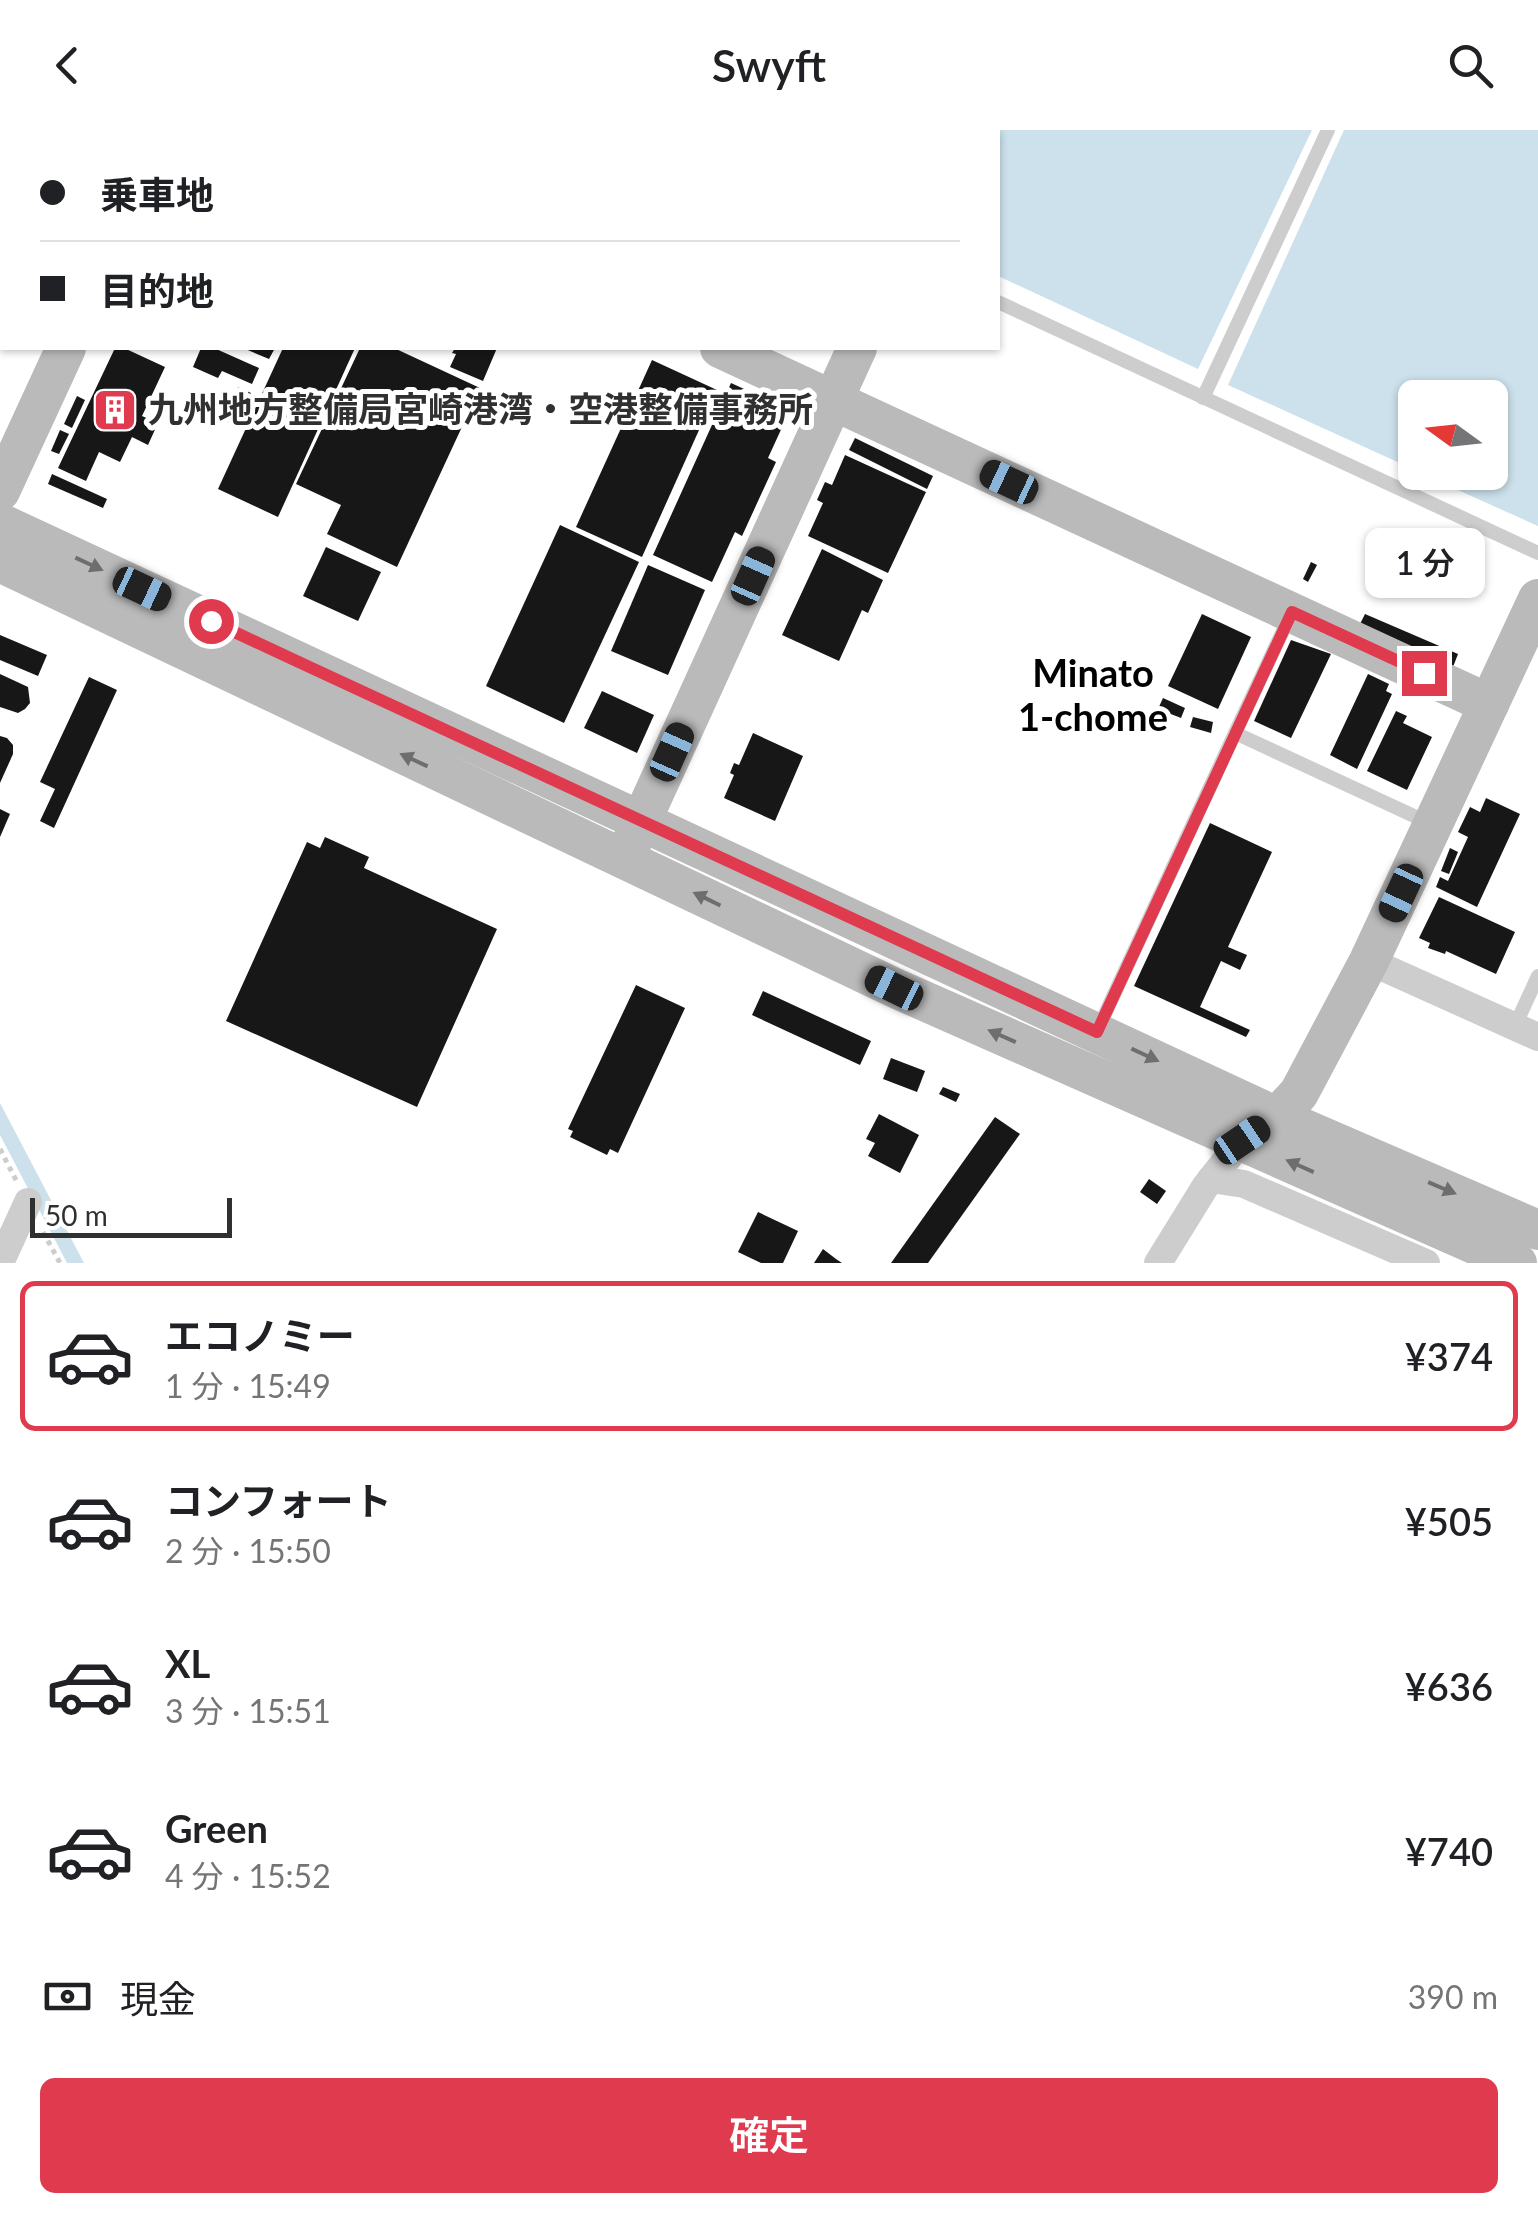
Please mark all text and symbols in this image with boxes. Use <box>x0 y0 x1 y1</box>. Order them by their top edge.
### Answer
icon: back <box>40 38 95 93</box>
text: Swyft <box>712 38 826 92</box>
icon: search <box>1443 38 1498 93</box>
text: 乗車地 <box>100 171 214 217</box>
text: 目的地 <box>100 267 214 313</box>
north arrow <box>1398 380 1508 490</box>
map controls <box>1398 380 1508 490</box>
building icon: 九州地方整備局宮崎港湾・空港整備事務所 <box>92 387 138 433</box>
place label: 九州地方整備局宮崎港湾・空港整備事務所 <box>148 387 813 429</box>
car <box>975 456 1043 508</box>
callout: 1 分 <box>1364 528 1484 598</box>
car <box>727 542 779 610</box>
text: 1 分 <box>1396 543 1454 582</box>
one-way arrow <box>74 556 103 573</box>
car <box>108 563 176 615</box>
route start <box>189 599 234 644</box>
district label: Minato 1-chome <box>1018 649 1168 739</box>
route end <box>1402 651 1447 696</box>
car <box>646 718 698 786</box>
one-way arrow <box>399 751 428 768</box>
car <box>1375 859 1427 927</box>
one-way arrow <box>693 890 722 907</box>
car <box>860 961 928 1015</box>
one-way arrow <box>987 1028 1017 1044</box>
one-way arrow <box>1131 1046 1160 1063</box>
car <box>1209 1111 1275 1169</box>
one-way arrow <box>1285 1158 1315 1174</box>
one-way arrow <box>1427 1180 1457 1196</box>
scale bar <box>30 1193 232 1238</box>
text: 50 m <box>45 1198 108 1232</box>
icon: car <box>45 1311 135 1401</box>
text: エコノミー <box>165 1312 355 1358</box>
text: ¥374 <box>1405 1333 1493 1379</box>
text: 1 分 · 15:49 <box>165 1366 331 1405</box>
icon: car <box>45 1476 135 1566</box>
text: コンフォート <box>165 1477 392 1523</box>
text: ¥505 <box>1405 1498 1493 1544</box>
text: 2 分 · 15:50 <box>165 1531 331 1570</box>
text: XL <box>165 1640 210 1686</box>
icon: car <box>45 1641 135 1731</box>
text: ¥636 <box>1405 1663 1493 1709</box>
text: 3 分 · 15:51 <box>165 1691 331 1730</box>
text: Green <box>165 1805 268 1851</box>
icon: car <box>45 1806 135 1896</box>
text: ¥740 <box>1405 1828 1493 1874</box>
text: 4 分 · 15:52 <box>165 1856 331 1895</box>
icon: cash <box>40 1969 95 2024</box>
text: 現金 <box>120 1975 196 2021</box>
text: 390 m <box>1408 1977 1498 2016</box>
button: 確定 <box>40 2078 1498 2193</box>

